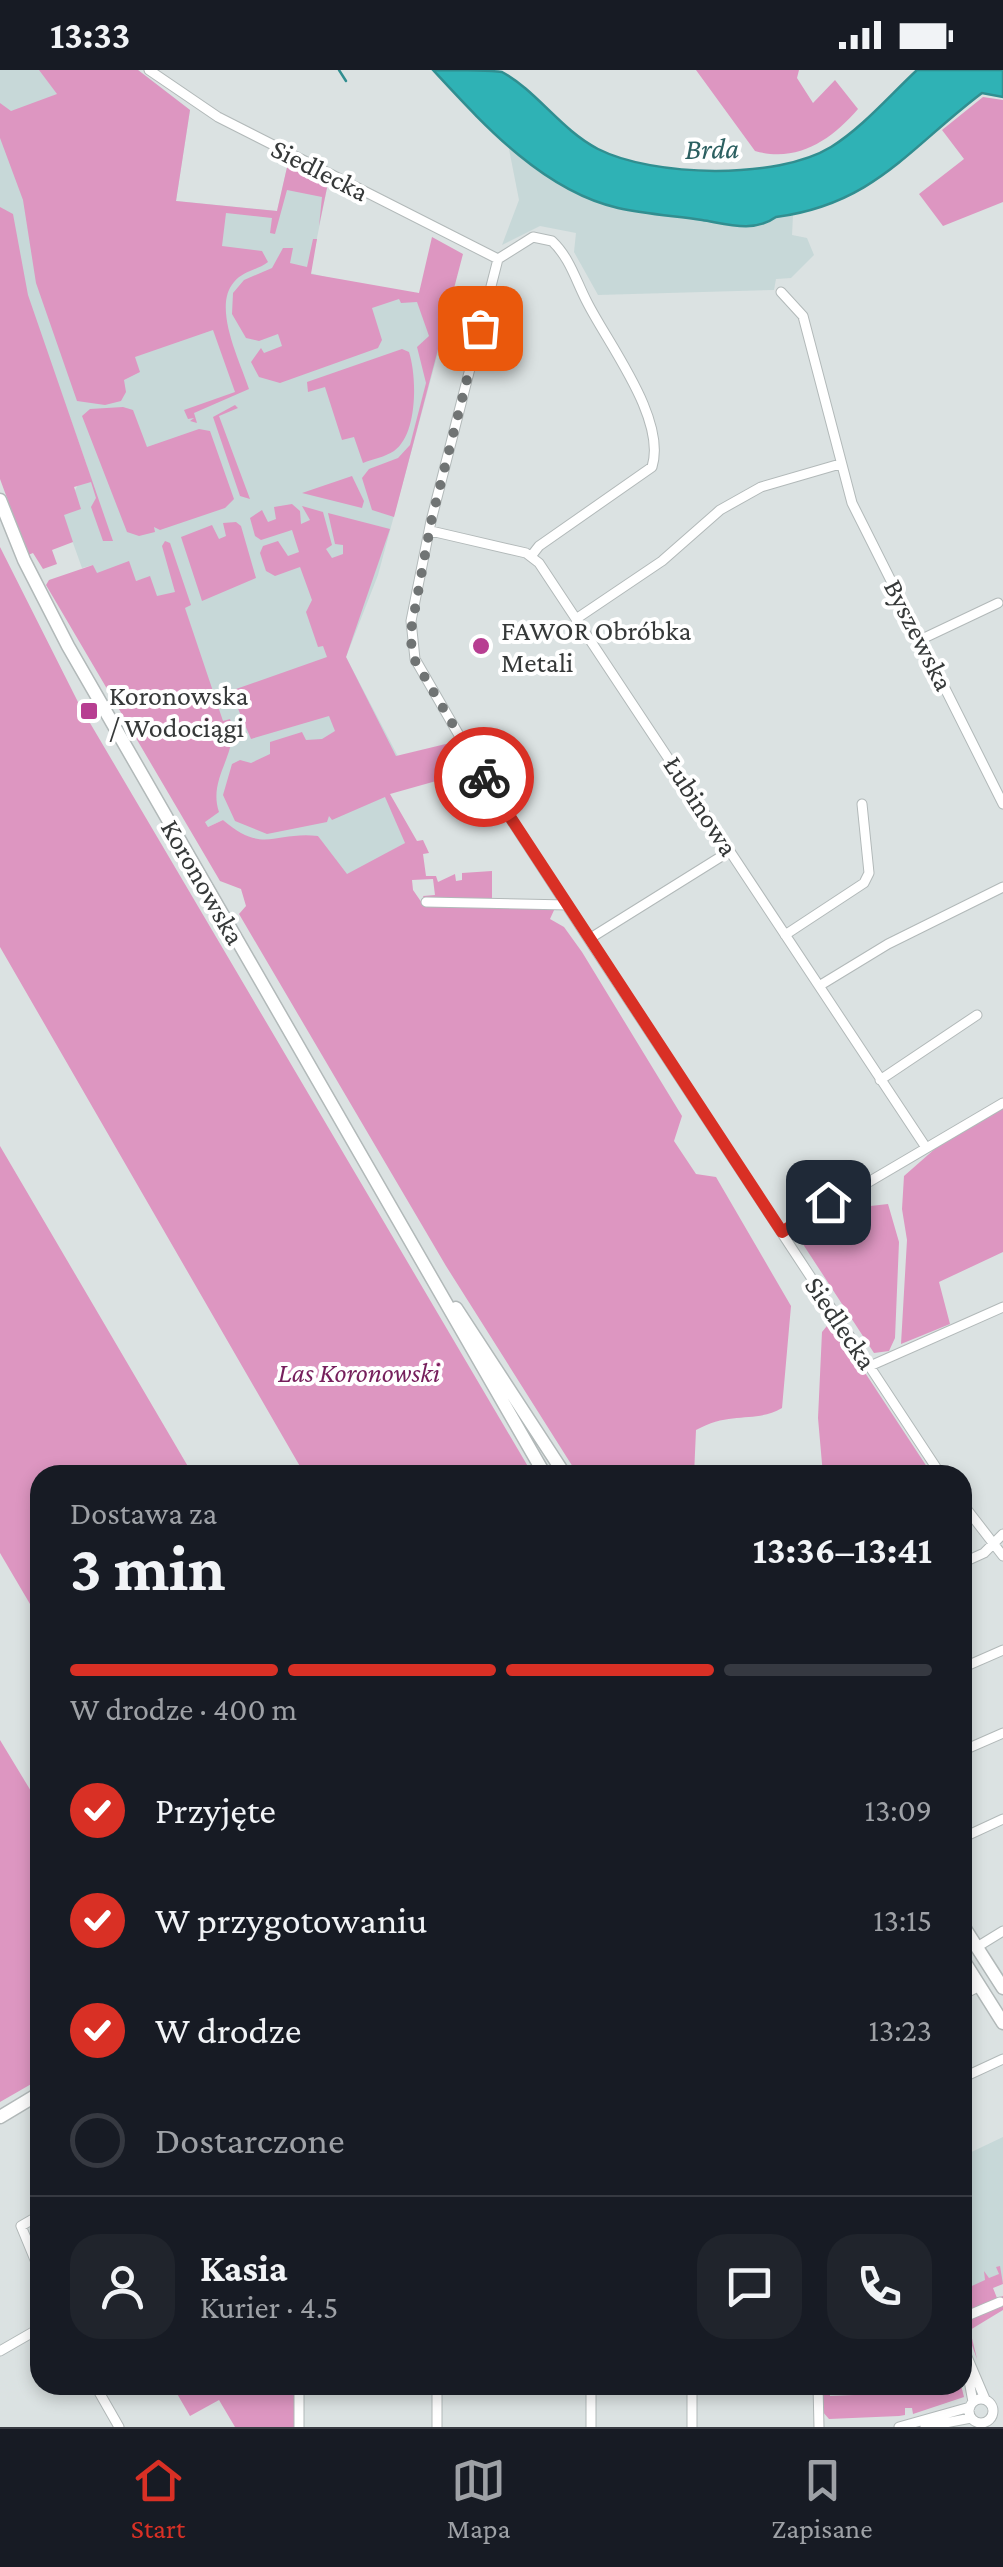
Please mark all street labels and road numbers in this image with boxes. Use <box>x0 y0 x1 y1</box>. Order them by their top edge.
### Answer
street label: Siedlecka <box>266 132 374 208</box>
street label: Byszewska <box>878 574 960 696</box>
street label: Łubinowa <box>657 750 745 862</box>
street label: Koronowska <box>155 814 251 950</box>
street label: Siedlecka <box>799 1271 883 1375</box>

